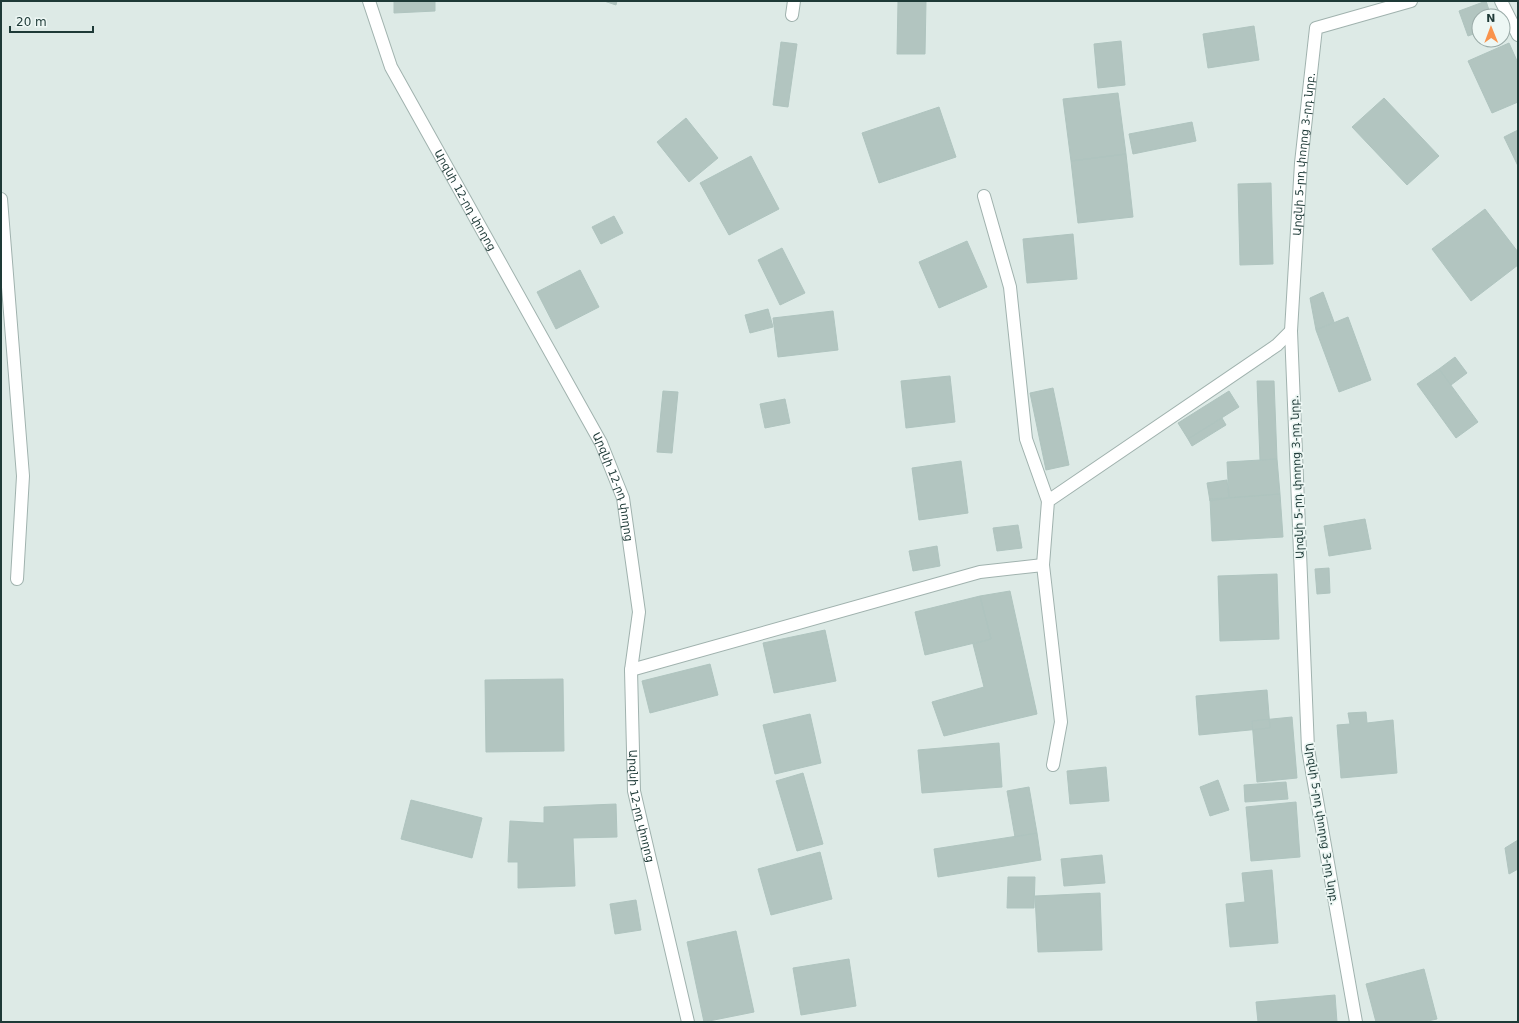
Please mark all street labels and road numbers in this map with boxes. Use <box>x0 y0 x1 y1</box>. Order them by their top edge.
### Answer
street label: Արզնի 5-րդ փողոց 3-րդ նրբ․ <box>1291 72 1318 236</box>
street label: Արզնի 12-րդ փողոց <box>431 147 498 253</box>
street label: Արզնի 5-րդ փողոց 3-րդ նրբ․ <box>1288 395 1307 559</box>
street label: Արզնի 12-րդ փողոց <box>589 430 635 542</box>
street label: Արզնի 5-րդ փողոց 3-րդ նրբ․ <box>1302 742 1341 906</box>
street label: Արզնի 12-րդ փողոց <box>626 750 656 864</box>

